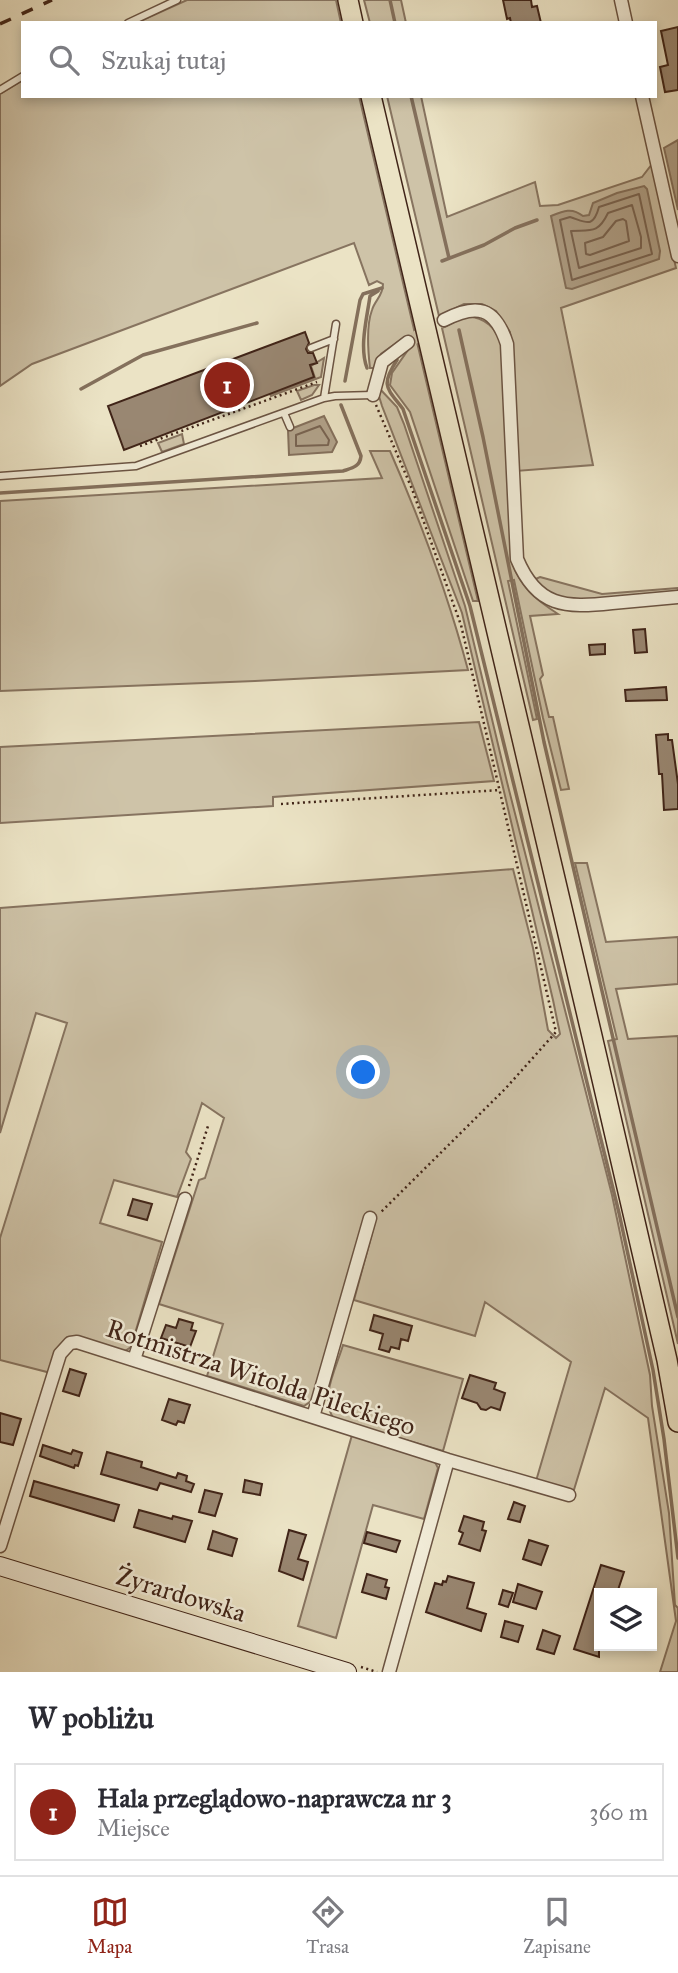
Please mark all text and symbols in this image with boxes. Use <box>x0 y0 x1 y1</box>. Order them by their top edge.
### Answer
search box <box>21 21 657 98</box>
icon: search <box>45 41 83 79</box>
text: Szukaj tutaj <box>101 44 226 76</box>
pin: 1 <box>204 359 250 411</box>
your location <box>346 1055 380 1089</box>
street label: Rotmistrza Witolda Pileckiego <box>102 1312 420 1442</box>
street label: Żyrardowska <box>112 1559 250 1629</box>
map controls <box>594 1588 657 1651</box>
button: layers <box>594 1588 657 1651</box>
text: W pobliżu <box>28 1700 154 1736</box>
text: Hala przeglądowo-naprawcza nr 3 <box>97 1782 452 1814</box>
text: 1 <box>48 1798 58 1826</box>
text: 360 m <box>589 1798 648 1826</box>
text: Miejsce <box>97 1814 170 1842</box>
tab: Mapa <box>87 1893 132 1958</box>
tab: Trasa <box>306 1893 349 1958</box>
tab: Zapisane <box>523 1893 591 1958</box>

